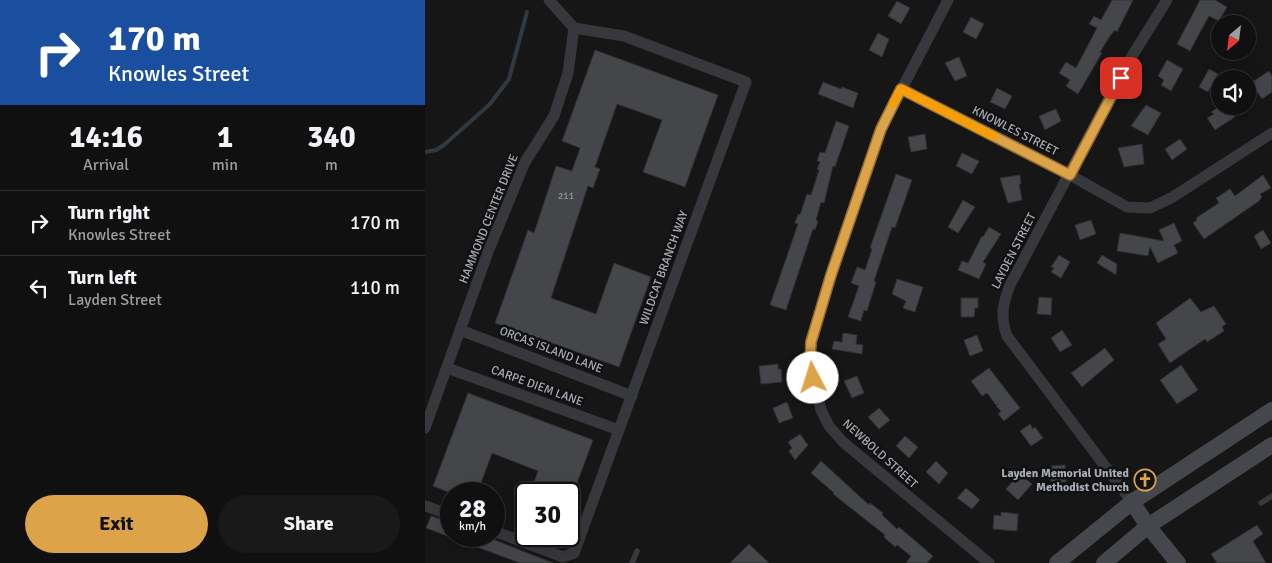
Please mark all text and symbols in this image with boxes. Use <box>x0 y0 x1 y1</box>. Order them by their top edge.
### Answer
north arrow <box>1211 15 1256 60</box>
map controls <box>1211 15 1256 115</box>
text: 170 m <box>108 17 201 60</box>
icon: right <box>25 20 90 85</box>
pin <box>1100 57 1142 99</box>
text: Knowles Street <box>108 60 249 87</box>
icon: arrive <box>1107 64 1135 92</box>
button: sound <box>1211 70 1256 115</box>
street label: KNOWLES STREET <box>969 103 1061 159</box>
text: 14:16 <box>69 119 143 156</box>
text: 1 <box>217 119 233 156</box>
text: 340 <box>307 119 356 156</box>
street label: HAMMOND CENTER DRIVE <box>456 152 522 286</box>
text: Arrival <box>83 155 129 175</box>
text: min <box>212 155 238 175</box>
text: m <box>325 155 338 175</box>
house number: 211 <box>558 190 574 202</box>
text: Turn right <box>68 201 150 225</box>
icon: right <box>25 209 53 237</box>
street label: WILDCAT BRANCH WAY <box>636 209 692 327</box>
street label: LAYDEN STREET <box>988 210 1040 291</box>
text: 170 m <box>350 211 400 235</box>
text: Knowles Street <box>68 225 171 245</box>
text: Turn left <box>68 266 137 290</box>
icon: left <box>25 274 53 302</box>
text: 110 m <box>350 276 400 300</box>
text: Layden Street <box>68 290 162 310</box>
street label: ORCAS ISLAND LANE <box>497 323 605 377</box>
position arrow <box>786 351 838 403</box>
street label: CARPE DIEM LANE <box>489 362 585 410</box>
street label: NEWBOLD STREET <box>839 416 921 492</box>
place label: Layden Memorial United Methodist Church <box>1001 466 1130 495</box>
church icon: Layden Memorial United Methodist Church <box>1133 468 1157 492</box>
speed limit sign: 30 <box>515 482 580 547</box>
text: 28 <box>459 493 486 524</box>
button: Exit <box>25 495 208 553</box>
button: Share <box>218 495 400 553</box>
text: km/h <box>459 519 486 534</box>

